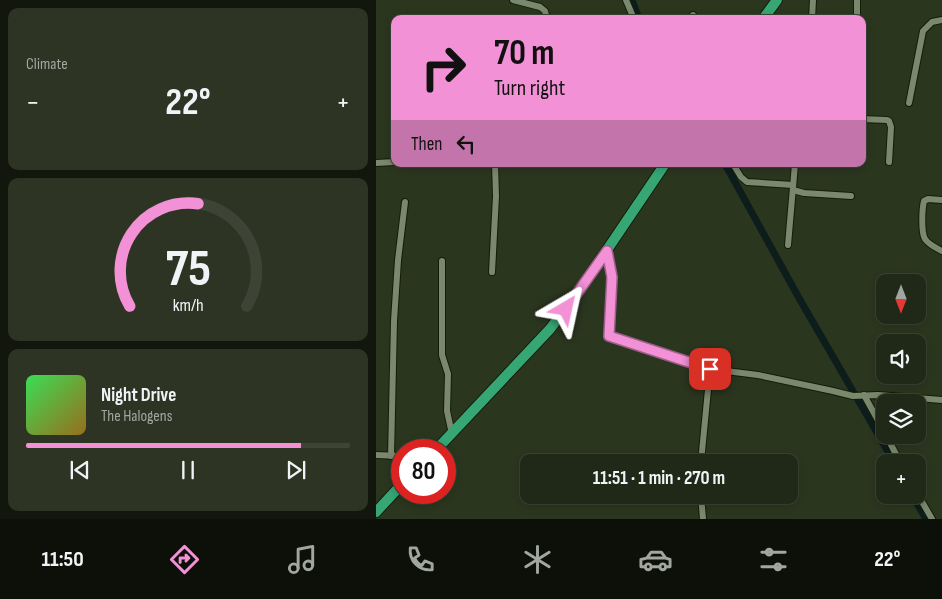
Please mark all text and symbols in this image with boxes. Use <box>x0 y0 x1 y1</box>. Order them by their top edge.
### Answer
text: 70 m <box>494 32 554 75</box>
icon: right <box>411 35 476 100</box>
text: Climate <box>26 55 68 74</box>
text: Turn right <box>494 75 565 102</box>
text: 22° <box>165 80 211 125</box>
text: − <box>26 86 40 119</box>
text: + <box>336 86 350 119</box>
icon: left <box>452 130 480 158</box>
text: Then <box>411 133 442 156</box>
text: 75 <box>165 238 211 301</box>
north arrow <box>876 274 926 324</box>
map controls <box>876 274 926 504</box>
position arrow <box>539 282 591 334</box>
text: km/h <box>173 295 203 316</box>
button: sound <box>876 334 926 384</box>
pin <box>689 348 731 390</box>
icon: arrive <box>696 355 724 383</box>
text: Night Drive <box>101 384 176 407</box>
button: layers <box>876 394 926 444</box>
text: The Halogens <box>101 407 172 426</box>
speed limit sign: 80 <box>391 439 456 504</box>
button: + <box>876 454 926 504</box>
icon: previous <box>66 456 94 484</box>
icon: pause <box>174 456 202 484</box>
icon: next <box>282 456 310 484</box>
text: 11:51 · 1 min · 270 m <box>593 467 725 490</box>
icon: directions <box>167 542 202 577</box>
icon: music <box>285 542 320 577</box>
icon: phone <box>403 542 438 577</box>
icon: climate <box>520 542 555 577</box>
icon: car <box>638 542 673 577</box>
icon: filters <box>756 542 791 577</box>
text: 11:50 <box>41 546 84 573</box>
text: 22° <box>874 546 900 573</box>

